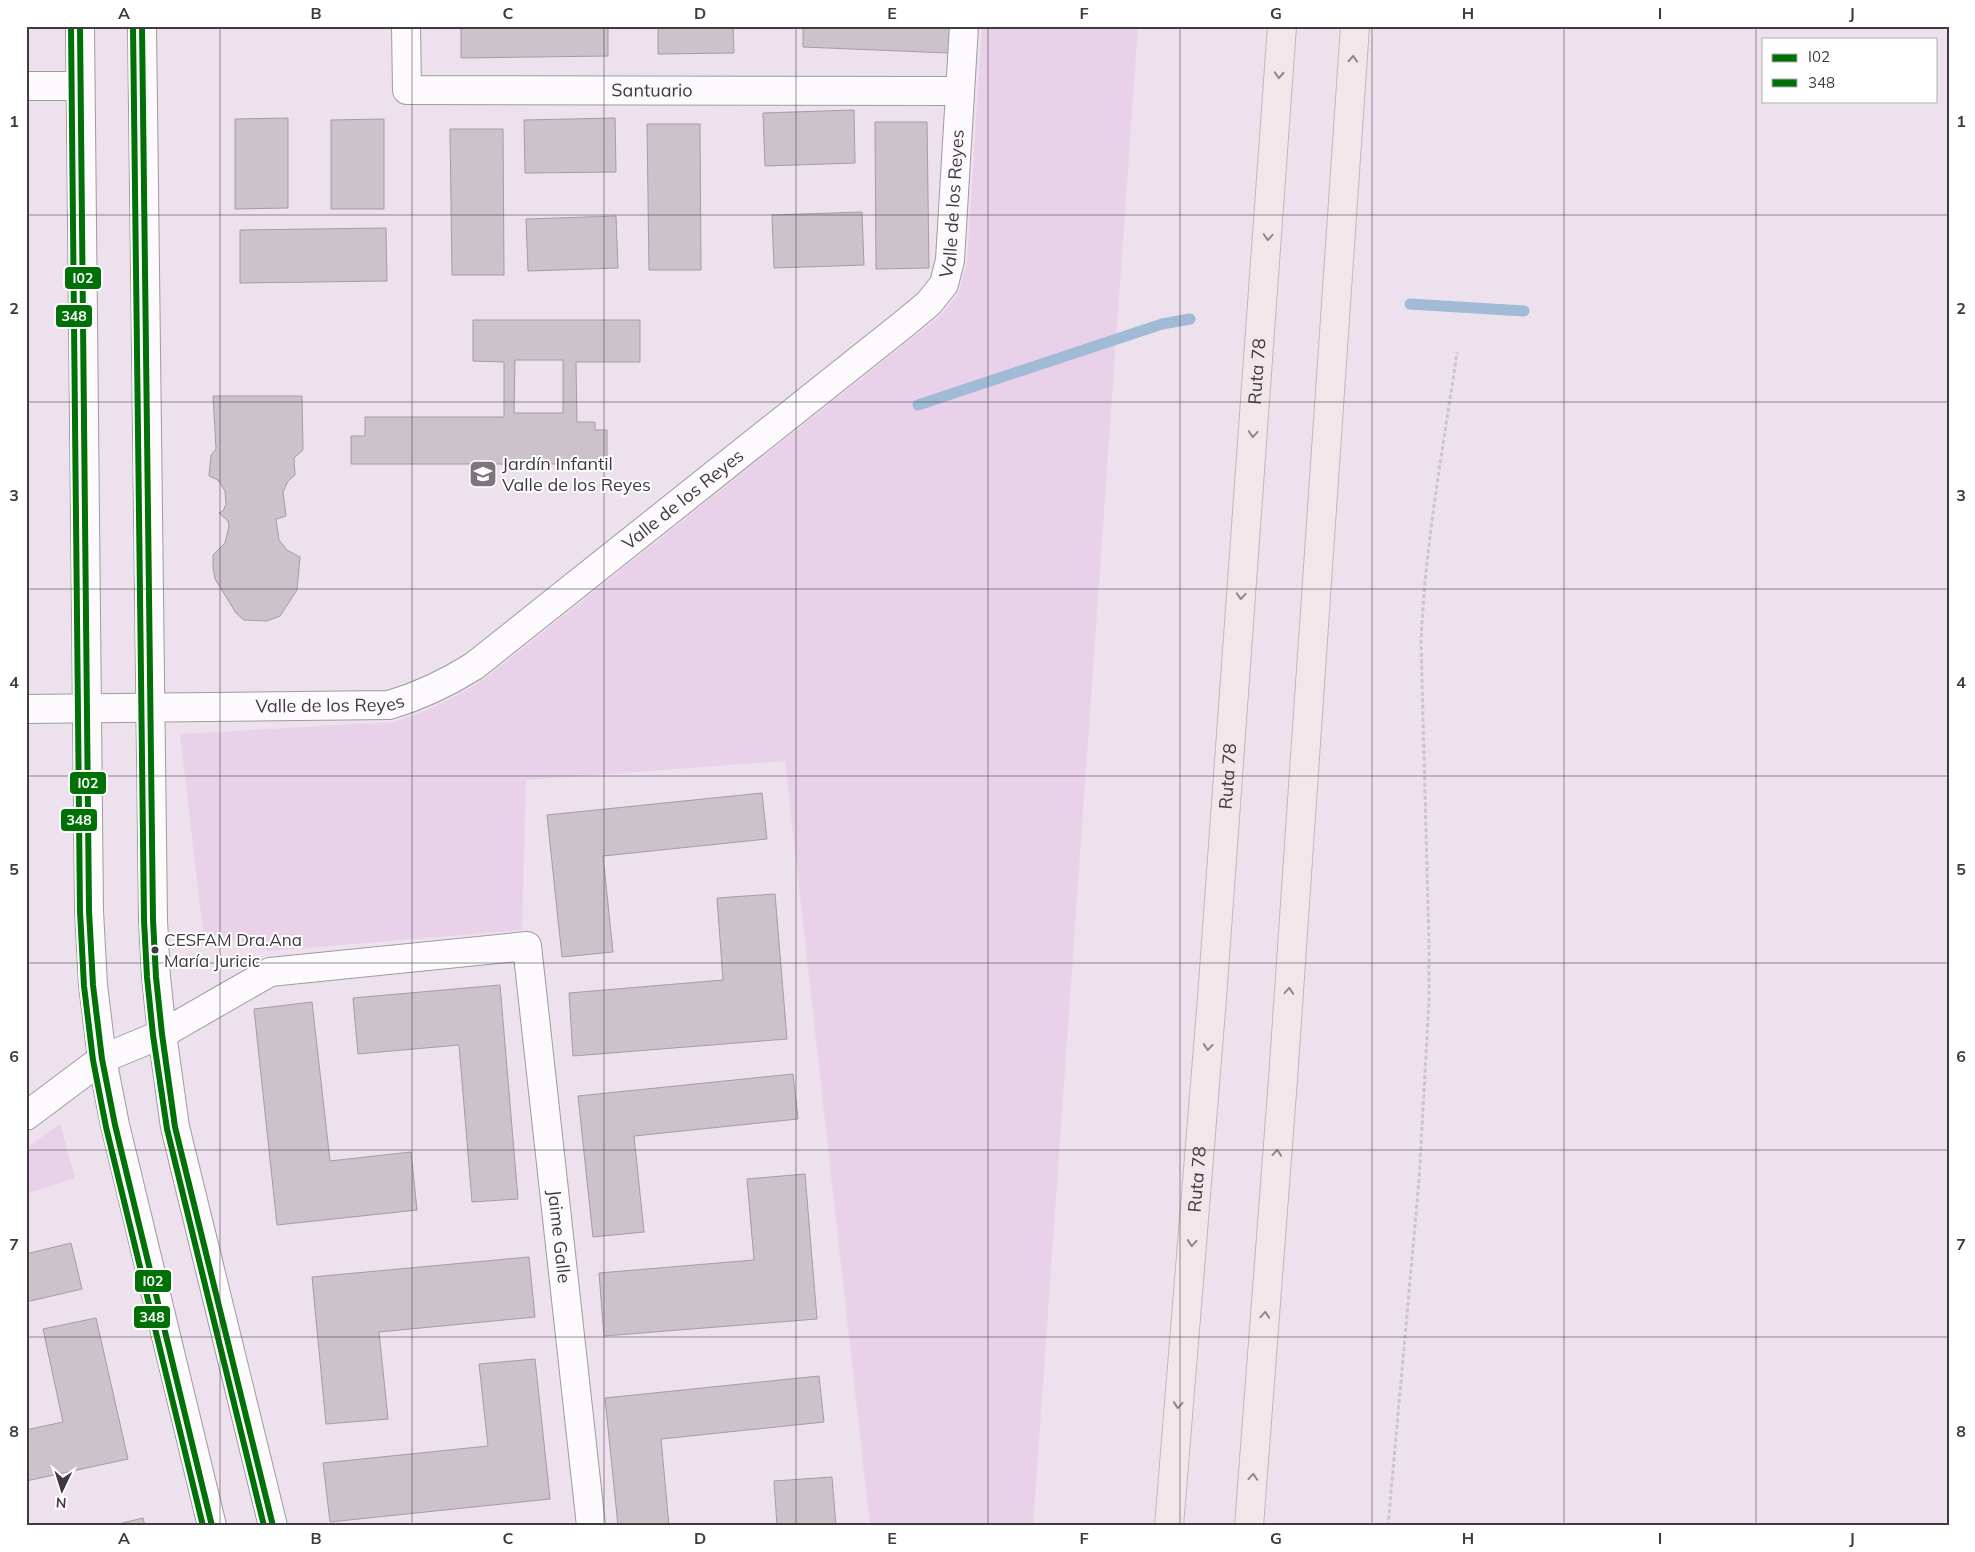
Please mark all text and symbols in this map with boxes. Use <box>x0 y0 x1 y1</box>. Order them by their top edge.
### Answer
text: A <box>118 3 130 23</box>
text: B <box>310 3 322 23</box>
text: C <box>503 3 514 23</box>
text: D <box>694 3 706 23</box>
text: E <box>887 3 897 23</box>
text: F <box>1079 3 1089 23</box>
text: G <box>1270 3 1282 23</box>
text: H <box>1462 3 1474 23</box>
text: I <box>1658 3 1662 23</box>
text: J <box>1849 3 1855 23</box>
legend <box>1762 38 1938 102</box>
text: I02 <box>1808 47 1830 66</box>
one-way arrow <box>1347 55 1358 63</box>
one-way arrow <box>1274 71 1285 79</box>
text: 348 <box>1808 73 1835 92</box>
street label: Santuario <box>611 78 693 102</box>
text: 1 <box>9 111 19 131</box>
text: 1 <box>1956 111 1966 131</box>
street label: Valle de los Reyes <box>934 129 969 281</box>
one-way arrow <box>1262 233 1273 241</box>
line badge: I02 <box>64 266 102 290</box>
text: I02 <box>73 269 93 287</box>
text: 2 <box>9 298 19 318</box>
text: 2 <box>1956 298 1966 318</box>
line badge: 348 <box>55 304 93 328</box>
text: 348 <box>61 307 87 325</box>
street label: Ruta 78 <box>1243 337 1270 405</box>
one-way arrow <box>1248 430 1259 438</box>
street label: Valle de los Reyes <box>617 444 748 555</box>
place label: Jardín Infantil Valle de los Reyes <box>502 452 651 496</box>
school or university icon: Jardín Infantil Valle de los Reyes <box>468 459 498 489</box>
text: 3 <box>9 485 19 505</box>
text: 3 <box>1956 485 1966 505</box>
one-way arrow <box>1236 592 1247 600</box>
text: 4 <box>9 672 19 692</box>
text: 4 <box>1956 672 1966 692</box>
street label: Valle de los Reyes <box>255 689 407 717</box>
street label: Ruta 78 <box>1214 742 1241 810</box>
line badge: I02 <box>69 771 107 795</box>
text: I02 <box>78 774 98 792</box>
line badge: 348 <box>60 808 98 832</box>
text: 348 <box>66 811 92 829</box>
text: 5 <box>9 859 19 879</box>
text: 5 <box>1956 859 1966 879</box>
place label: CESFAM Dra.Ana María Juricic <box>164 929 302 972</box>
marker: CESFAM Dra.Ana María Juricic <box>150 945 160 955</box>
one-way arrow <box>1283 987 1294 995</box>
one-way arrow <box>1202 1043 1213 1051</box>
text: 6 <box>9 1046 19 1066</box>
text: 6 <box>1956 1046 1966 1066</box>
street label: Ruta 78 <box>1183 1145 1211 1213</box>
one-way arrow <box>1272 1149 1283 1157</box>
street label: Jaime Galle <box>543 1188 576 1284</box>
text: 7 <box>9 1234 19 1254</box>
text: 7 <box>1956 1234 1966 1254</box>
one-way arrow <box>1186 1240 1197 1248</box>
line badge: I02 <box>134 1269 172 1293</box>
text: I02 <box>143 1272 163 1290</box>
line badge: 348 <box>133 1305 171 1329</box>
text: 348 <box>139 1308 165 1326</box>
one-way arrow <box>1259 1311 1270 1319</box>
one-way arrow <box>1173 1402 1184 1410</box>
text: 8 <box>9 1421 19 1441</box>
text: 8 <box>1956 1421 1966 1441</box>
north arrow <box>38 1464 88 1514</box>
one-way arrow <box>1247 1473 1258 1481</box>
text: N <box>55 1494 67 1512</box>
text: A <box>118 1528 130 1548</box>
text: B <box>310 1528 322 1548</box>
text: C <box>503 1528 514 1548</box>
text: D <box>694 1528 706 1548</box>
text: E <box>887 1528 897 1548</box>
text: F <box>1079 1528 1089 1548</box>
text: G <box>1270 1528 1282 1548</box>
text: H <box>1462 1528 1474 1548</box>
text: I <box>1658 1528 1662 1548</box>
text: J <box>1849 1528 1855 1548</box>

